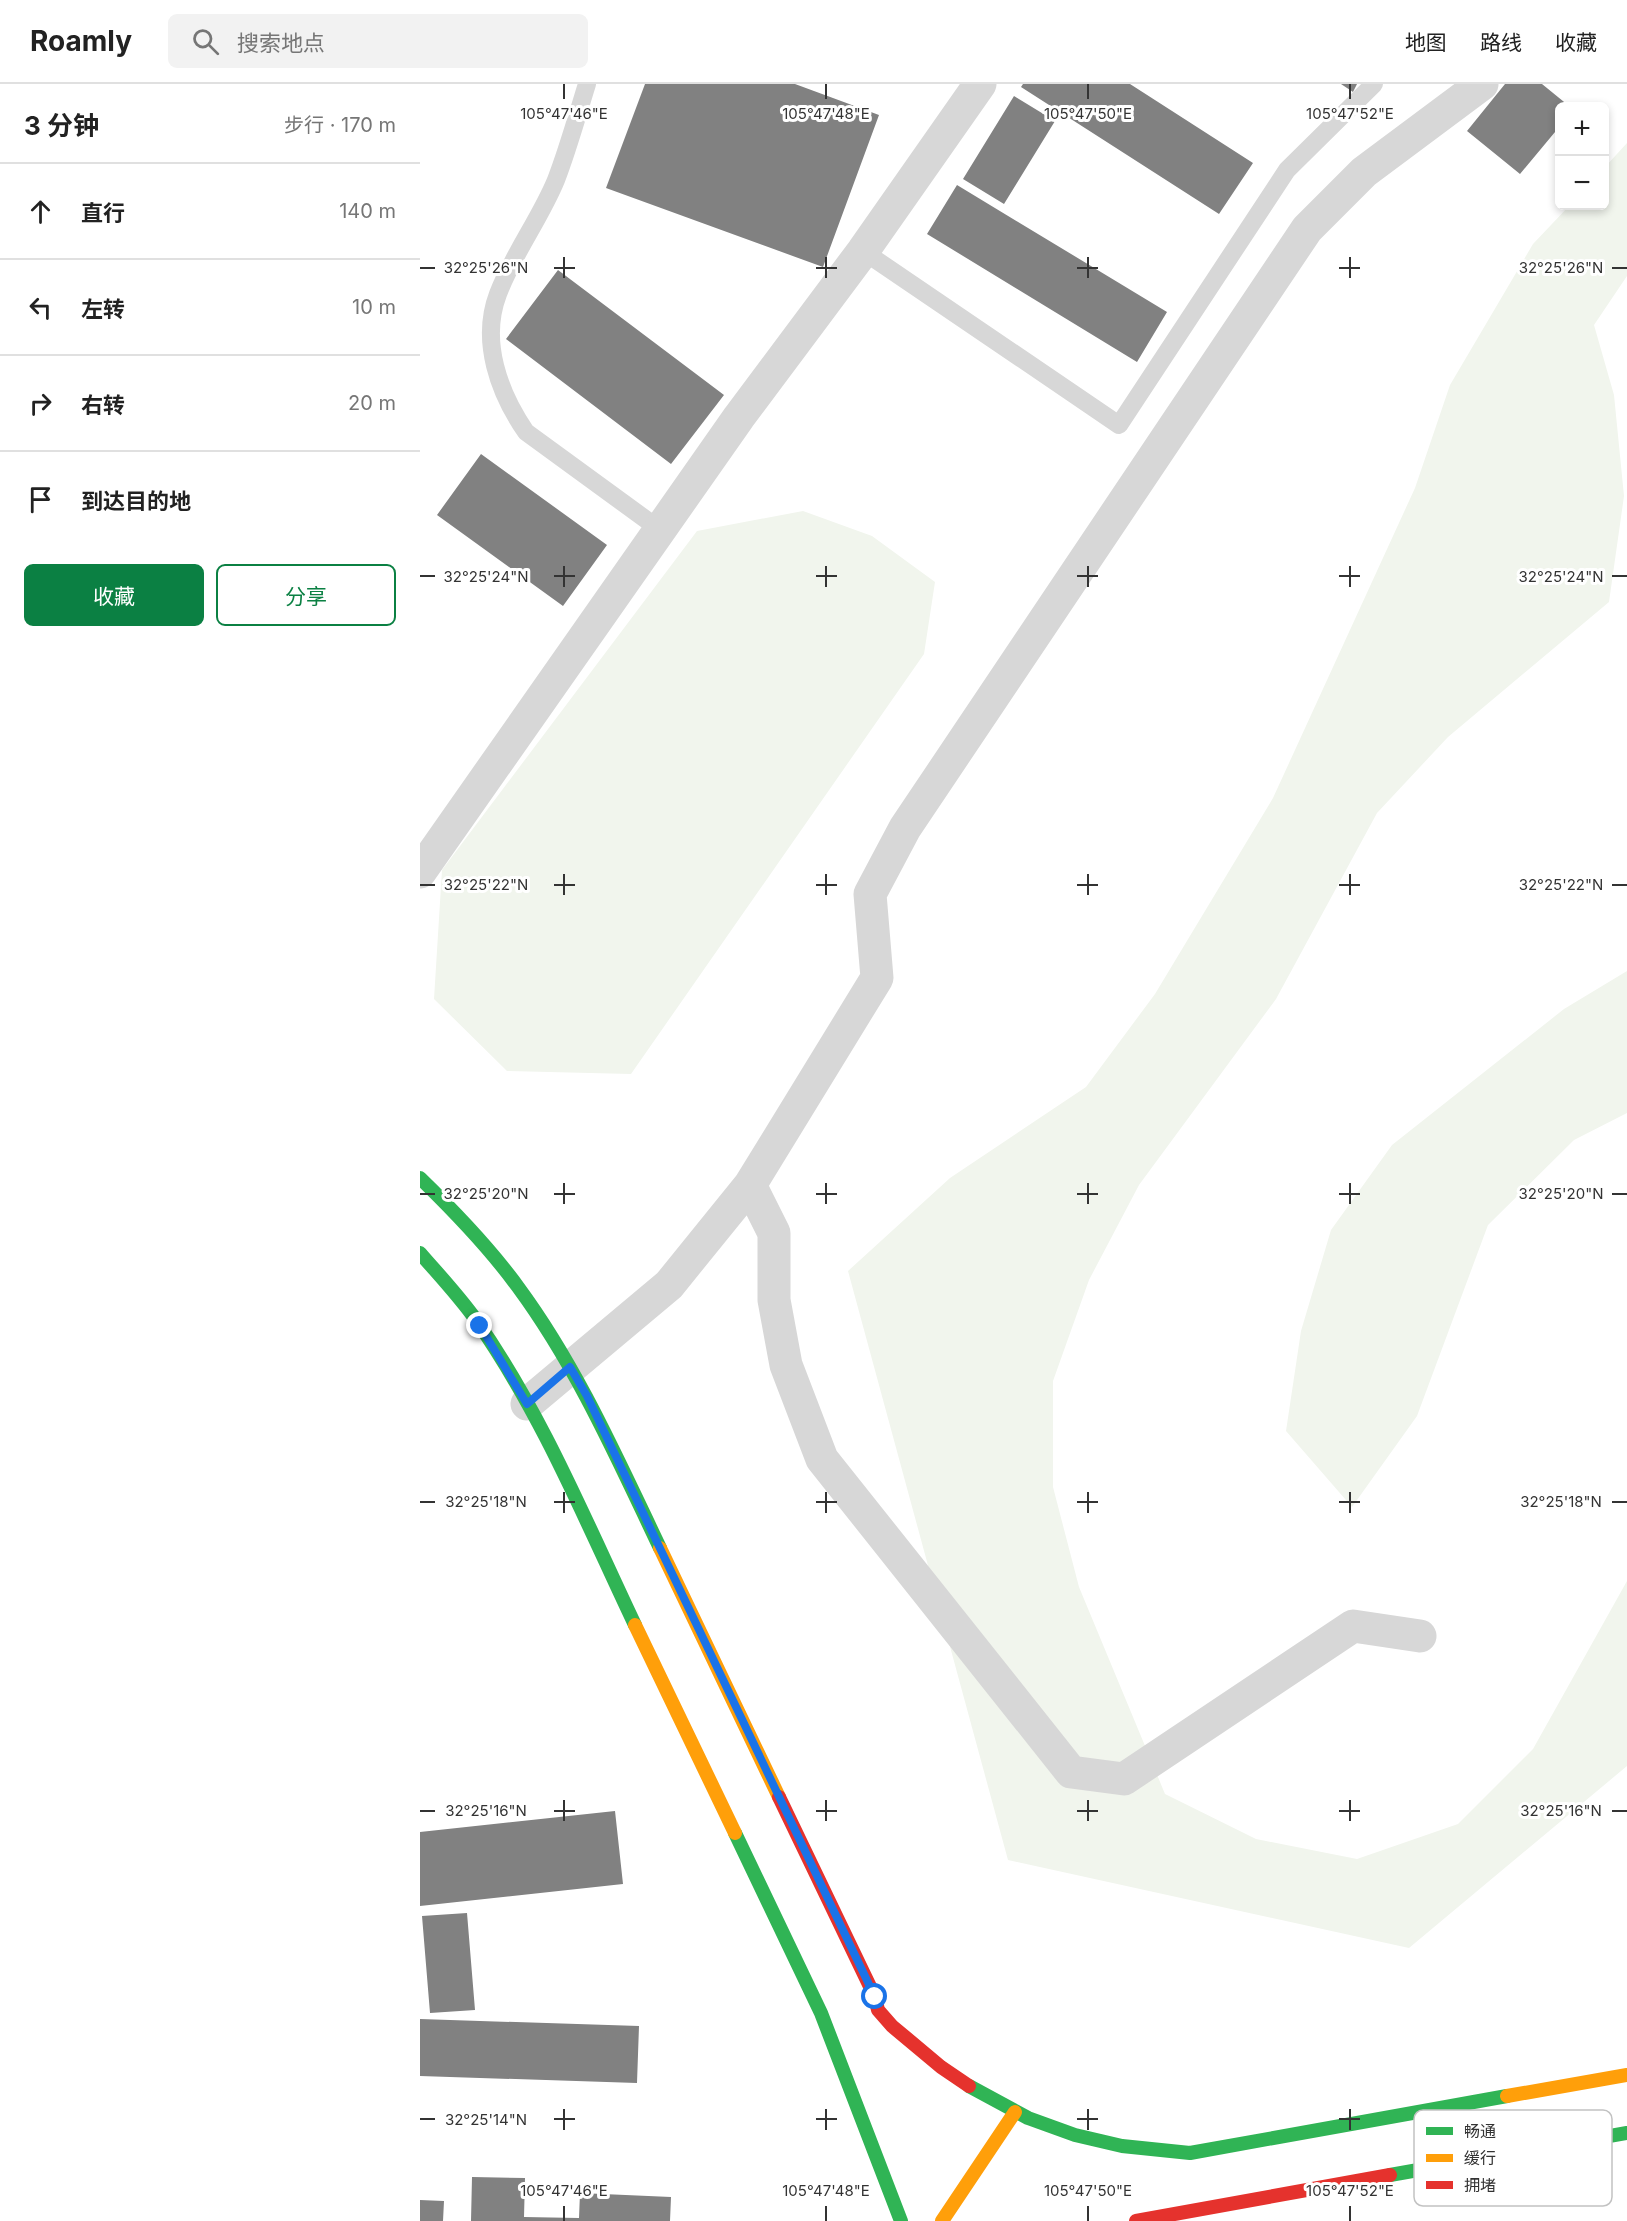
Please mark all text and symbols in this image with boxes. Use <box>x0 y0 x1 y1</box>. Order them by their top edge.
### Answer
search box <box>168 14 588 68</box>
text: Roamly <box>30 24 132 58</box>
icon: search <box>189 25 222 58</box>
text: 搜索地点 <box>237 30 325 56</box>
text: 地图 <box>1405 30 1447 55</box>
text: 路线 <box>1480 30 1522 55</box>
text: 收藏 <box>1555 30 1597 55</box>
map controls <box>1555 102 1609 210</box>
button: + <box>1555 102 1609 156</box>
text: 105°47'46"E <box>520 104 608 123</box>
text: 105°47'48"E <box>782 104 870 123</box>
text: 105°47'50"E <box>1044 104 1132 123</box>
text: 105°47'52"E <box>1306 104 1394 123</box>
text: 3 分钟 <box>24 110 99 141</box>
text: 步行 · 170 m <box>284 113 396 137</box>
button: − <box>1555 156 1609 210</box>
icon: ahead <box>24 195 57 228</box>
text: 140 m <box>339 199 396 223</box>
text: 直行 <box>81 200 125 226</box>
text: 32°25'26"N <box>444 258 528 277</box>
text: 32°25'26"N <box>1519 258 1603 277</box>
icon: left <box>24 291 57 324</box>
text: 10 m <box>352 295 396 319</box>
text: 左转 <box>81 296 125 322</box>
icon: right <box>24 387 57 420</box>
text: 20 m <box>348 391 396 415</box>
text: 右转 <box>81 392 125 418</box>
icon: arrive <box>24 483 57 516</box>
text: 到达目的地 <box>81 488 191 514</box>
button: 收藏 <box>24 564 204 626</box>
button: 分享 <box>216 564 396 626</box>
text: 32°25'24"N <box>444 567 528 586</box>
text: 32°25'24"N <box>1519 567 1603 586</box>
text: 32°25'22"N <box>444 875 528 894</box>
text: 32°25'22"N <box>1519 875 1603 894</box>
text: 32°25'20"N <box>444 1184 528 1203</box>
text: 32°25'20"N <box>1519 1184 1603 1203</box>
route end <box>466 1312 492 1338</box>
text: 32°25'18"N <box>445 1492 527 1511</box>
text: 32°25'18"N <box>1520 1492 1602 1511</box>
text: 32°25'16"N <box>445 1801 527 1820</box>
text: 32°25'16"N <box>1520 1801 1602 1820</box>
route start <box>861 1983 887 2009</box>
text: 32°25'14"N <box>445 2110 527 2129</box>
legend <box>1414 2110 1612 2206</box>
text: 畅通 <box>1464 2121 1496 2141</box>
text: 缓行 <box>1464 2148 1496 2168</box>
text: 拥堵 <box>1464 2175 1496 2195</box>
text: 105°47'46"E <box>520 2181 608 2200</box>
text: 105°47'48"E <box>782 2181 870 2200</box>
text: 105°47'50"E <box>1044 2181 1132 2200</box>
text: 105°47'52"E <box>1306 2181 1394 2200</box>

